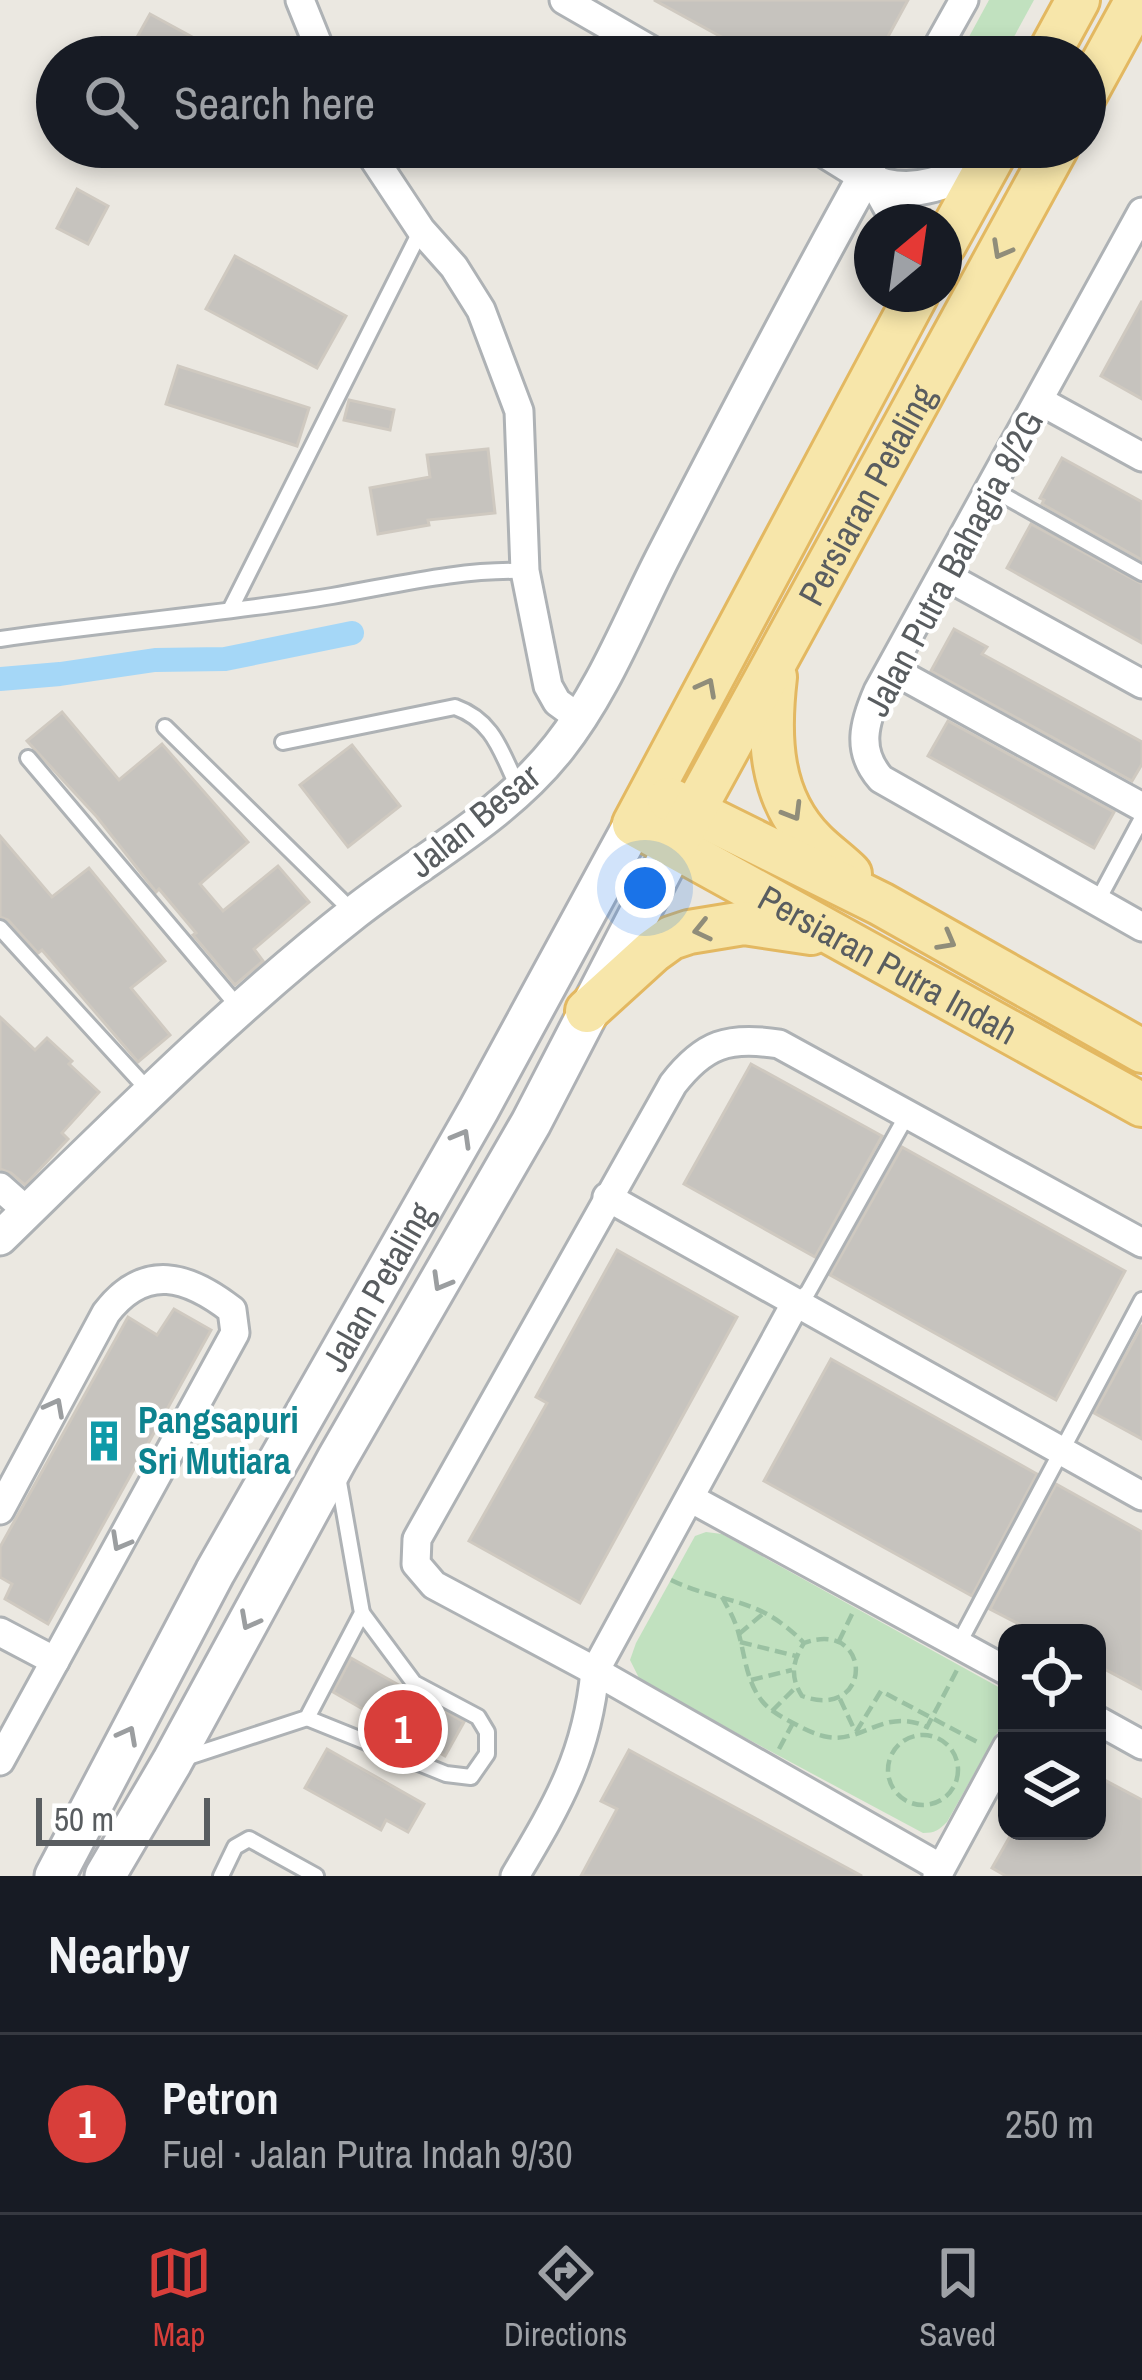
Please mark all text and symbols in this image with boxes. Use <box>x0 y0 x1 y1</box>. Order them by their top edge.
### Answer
search box <box>36 36 1106 168</box>
icon: search <box>78 69 144 135</box>
text: Search here <box>174 72 375 133</box>
north arrow <box>854 204 962 312</box>
one-way arrow <box>992 237 1015 258</box>
street label: Persiaran Petaling <box>787 376 947 614</box>
street label: Jalan Putra Bahagia 8/2G <box>852 402 1054 724</box>
one-way arrow <box>693 678 716 699</box>
street label: Jalan Besar <box>398 752 550 888</box>
one-way arrow <box>778 799 801 821</box>
your location <box>615 858 675 918</box>
street label: Persiaran Putra Indah <box>750 874 1026 1055</box>
one-way arrow <box>693 916 713 941</box>
one-way arrow <box>934 927 956 950</box>
one-way arrow <box>448 1129 471 1151</box>
street label: Jalan Petaling <box>310 1193 445 1380</box>
one-way arrow <box>432 1269 455 1290</box>
place label: Pangsapuri Sri Mutiara <box>138 1396 299 1485</box>
one-way arrow <box>41 1399 64 1420</box>
building icon: Pangsapuri Sri Mutiara <box>81 1418 127 1464</box>
one-way arrow <box>112 1530 135 1551</box>
one-way arrow <box>240 1608 263 1630</box>
map controls <box>998 1624 1106 1840</box>
button: locate <box>998 1624 1106 1732</box>
pin: 1 <box>364 1684 442 1774</box>
one-way arrow <box>114 1726 137 1748</box>
button: layers <box>998 1732 1106 1840</box>
scale bar <box>36 1792 210 1845</box>
text: 50 m <box>54 1797 114 1841</box>
text: Nearby <box>48 1920 190 1989</box>
text: Petron <box>162 2067 279 2128</box>
text: 1 <box>78 2098 96 2150</box>
text: 250 m <box>1005 2098 1094 2150</box>
text: Fuel · Jalan Putra Indah 9/30 <box>162 2128 573 2180</box>
tab: Map <box>146 2240 212 2356</box>
tab: Directions <box>504 2240 627 2356</box>
tab: Saved <box>919 2240 996 2356</box>

